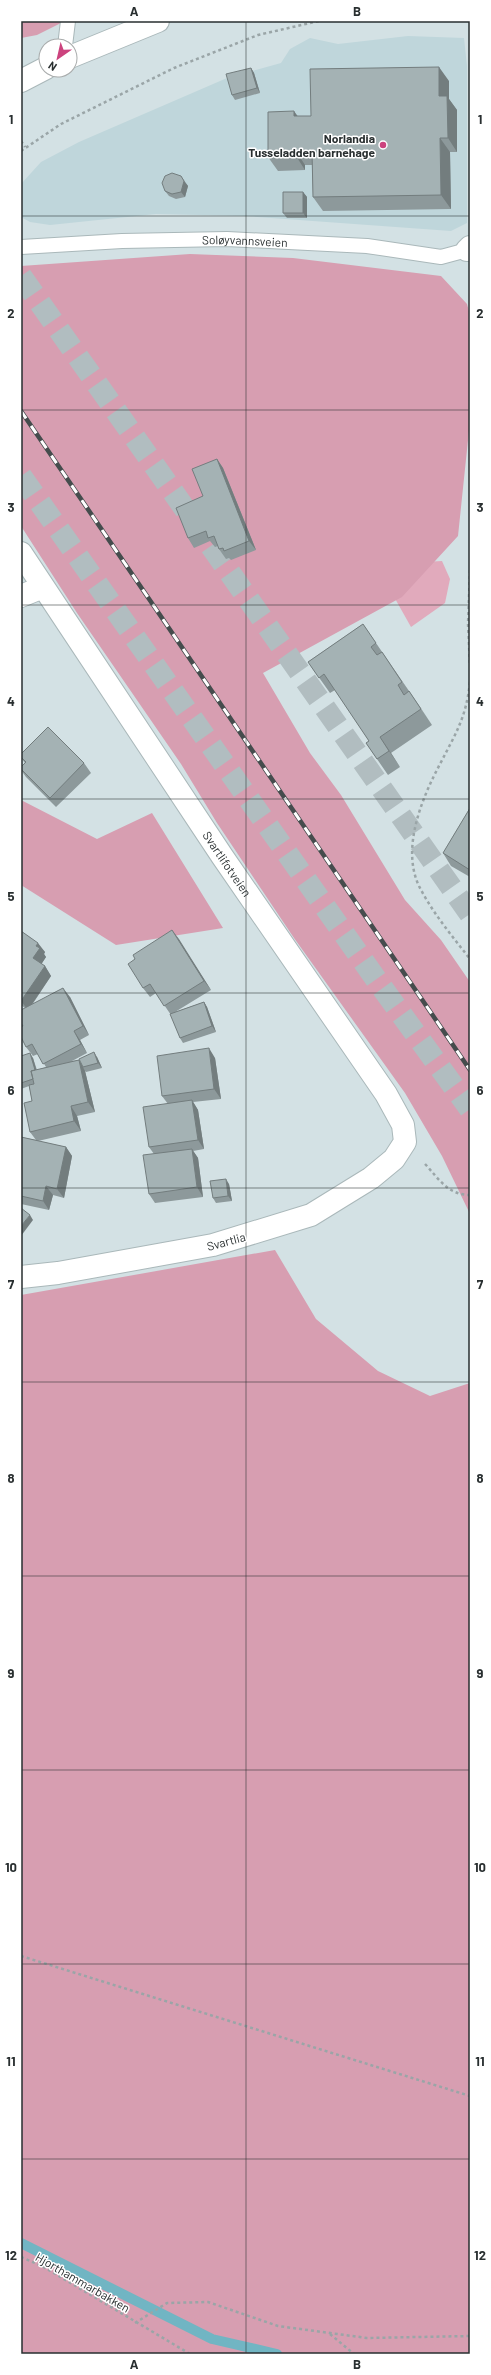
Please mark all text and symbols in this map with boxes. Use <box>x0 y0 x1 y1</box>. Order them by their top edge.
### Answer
text: A <box>130 3 139 19</box>
text: B <box>353 3 361 19</box>
north arrow <box>38 38 78 78</box>
text: N <box>45 59 59 74</box>
text: 1 <box>9 111 13 127</box>
text: 1 <box>478 111 482 127</box>
place label: Norlandia Tusseladden barnehage <box>248 131 375 159</box>
marker: Norlandia Tusseladden barnehage <box>378 140 388 150</box>
street label: Soløyvannsveien <box>202 232 288 249</box>
text: 2 <box>7 305 15 321</box>
text: 2 <box>476 305 484 321</box>
text: 3 <box>7 499 15 515</box>
text: 3 <box>476 499 484 515</box>
text: 4 <box>7 693 15 709</box>
text: 4 <box>476 693 484 709</box>
street label: Svartlifotveien <box>200 828 255 899</box>
text: 5 <box>7 888 15 904</box>
text: 5 <box>476 888 484 904</box>
text: 6 <box>8 1082 15 1098</box>
text: 6 <box>477 1082 484 1098</box>
street label: Svartlia <box>205 1229 247 1253</box>
text: 7 <box>8 1276 15 1292</box>
text: 7 <box>477 1276 484 1292</box>
text: 8 <box>7 1470 15 1486</box>
text: 8 <box>476 1470 484 1486</box>
text: 9 <box>8 1665 15 1681</box>
text: 9 <box>477 1665 484 1681</box>
text: 10 <box>5 1859 17 1875</box>
text: 10 <box>474 1859 486 1875</box>
text: 11 <box>6 2053 16 2069</box>
text: 11 <box>475 2053 485 2069</box>
text: 12 <box>5 2247 17 2263</box>
text: 12 <box>474 2247 486 2263</box>
street label: Hjorthammarbakken <box>33 2249 133 2315</box>
text: A <box>130 2356 139 2372</box>
text: B <box>353 2356 361 2372</box>

